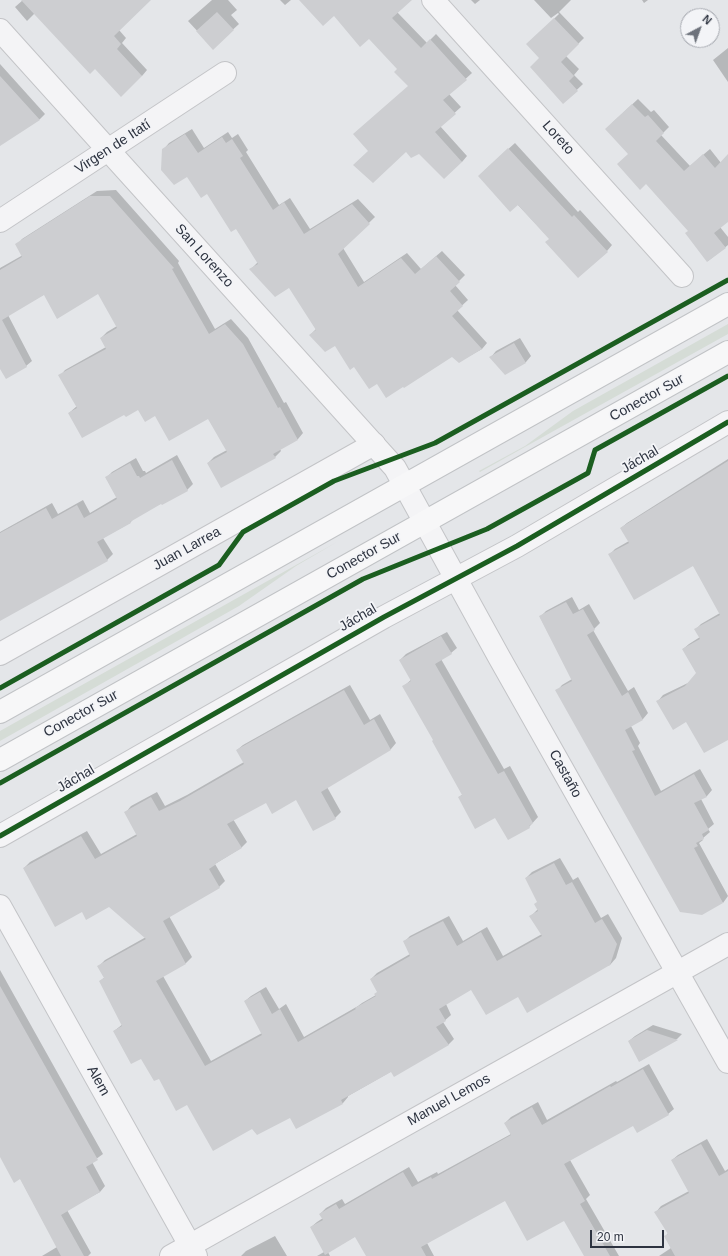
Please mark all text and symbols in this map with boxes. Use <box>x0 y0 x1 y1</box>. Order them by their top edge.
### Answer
north arrow <box>680 8 720 48</box>
text: N <box>700 13 714 27</box>
street label: Virgen de Itatí <box>72 116 154 178</box>
street label: Loreto <box>538 118 578 158</box>
street label: San Lorenzo <box>171 221 237 291</box>
street label: Conector Sur <box>607 371 687 425</box>
street label: Jáchal <box>618 443 662 477</box>
street label: Juan Larrea <box>150 524 224 574</box>
street label: Conector Sur <box>324 529 404 583</box>
street label: Jáchal <box>336 601 380 635</box>
street label: Conector Sur <box>41 687 121 741</box>
street label: Castaño <box>545 747 585 801</box>
street label: Jáchal <box>54 762 98 796</box>
street label: Alem <box>83 1063 113 1099</box>
street label: Manuel Lemos <box>405 1070 493 1130</box>
scale bar <box>592 1222 666 1248</box>
text: 20 m <box>597 1230 624 1244</box>

